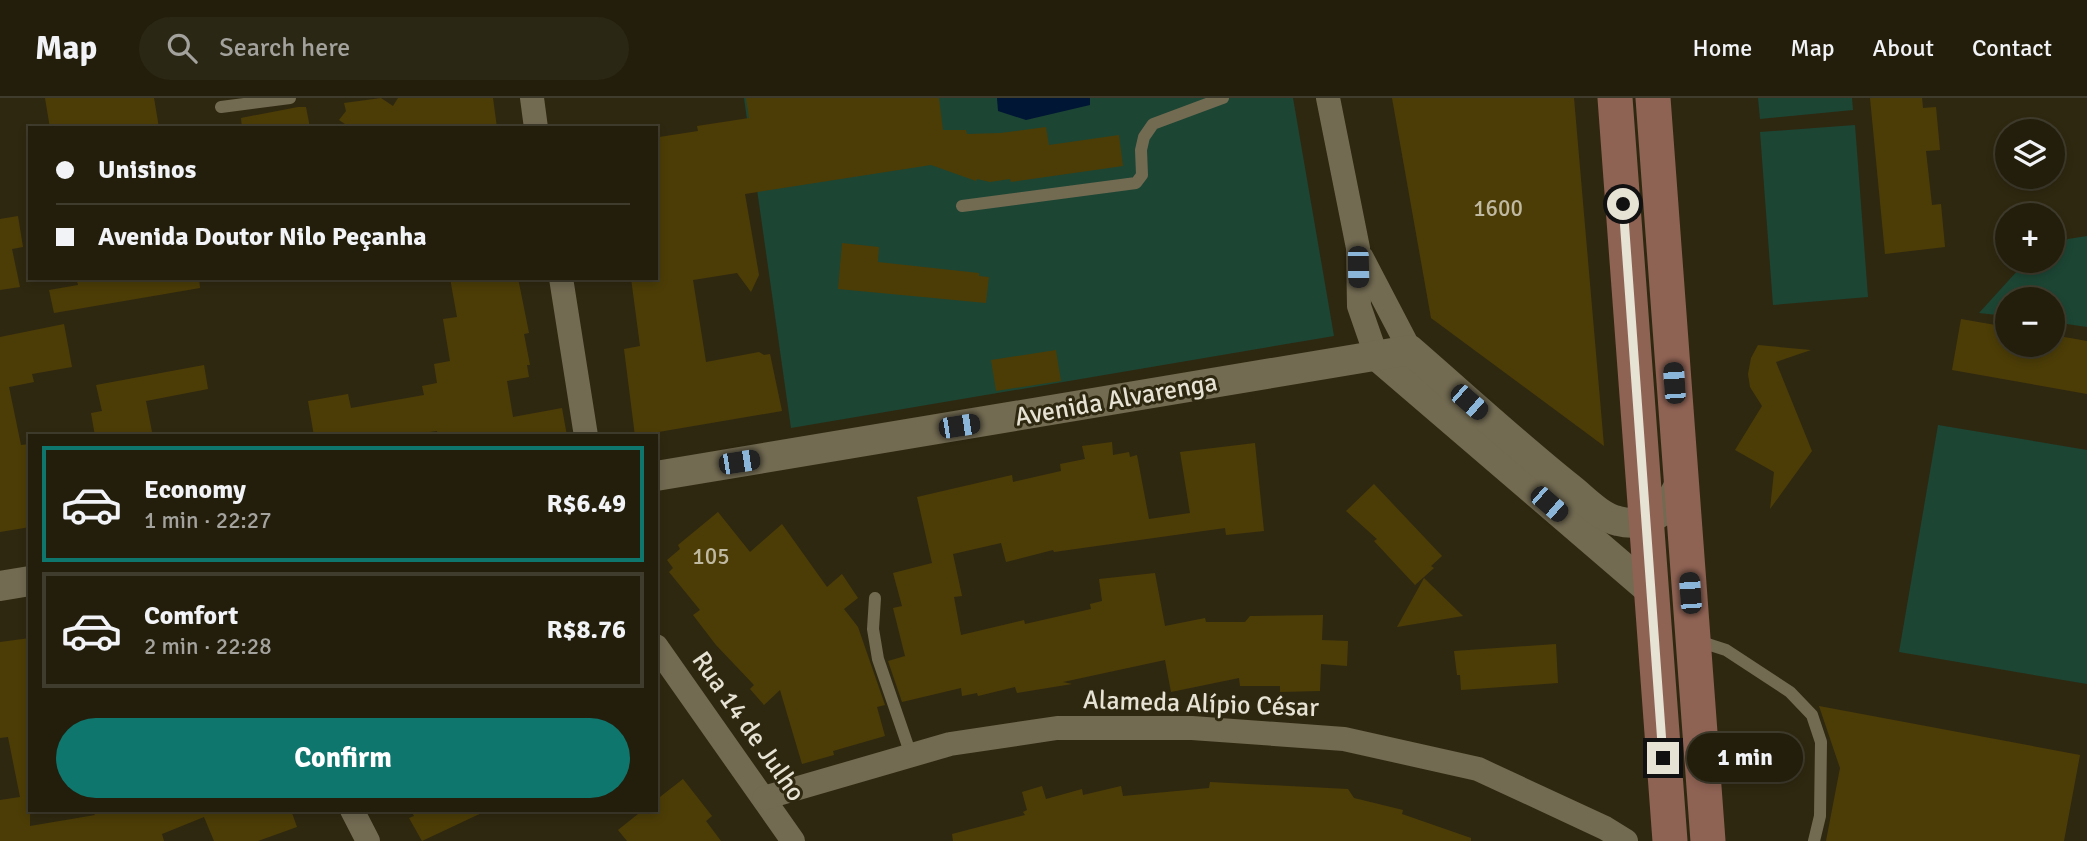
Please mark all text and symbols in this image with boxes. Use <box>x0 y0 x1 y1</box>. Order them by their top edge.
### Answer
search box <box>139 17 629 80</box>
text: Map <box>35 28 97 69</box>
icon: search <box>163 29 201 67</box>
text: Search here <box>219 32 350 64</box>
text: Home <box>1692 33 1752 63</box>
text: Map <box>1790 33 1835 63</box>
text: About <box>1873 33 1934 63</box>
text: Contact <box>1972 33 2052 63</box>
map controls <box>1995 119 2065 357</box>
button: layers <box>1995 119 2065 189</box>
text: Unisinos <box>98 154 196 186</box>
route start <box>1607 188 1639 220</box>
house number: 1600 <box>1473 194 1523 223</box>
button: + <box>1995 203 2065 273</box>
text: Avenida Doutor Nilo Peçanha <box>98 221 427 253</box>
car <box>1348 246 1369 288</box>
button: − <box>1995 287 2065 357</box>
car <box>1663 361 1686 405</box>
street label: Avenida Alvarenga <box>1012 366 1220 434</box>
car <box>1447 380 1492 424</box>
car <box>937 412 982 440</box>
car <box>717 448 762 476</box>
icon: car <box>60 473 123 536</box>
text: Economy <box>144 474 246 506</box>
car <box>1527 482 1572 526</box>
text: R$6.49 <box>546 488 626 520</box>
text: 1 min · 22:27 <box>144 506 272 535</box>
house number: 105 <box>692 542 730 571</box>
car <box>1679 571 1702 615</box>
icon: car <box>60 599 123 662</box>
text: Comfort <box>144 600 238 632</box>
text: R$8.76 <box>546 614 626 646</box>
text: 2 min · 22:28 <box>144 632 272 661</box>
street label: Rua 14 de Julho <box>685 645 812 808</box>
street label: Alameda Alípio César <box>1083 684 1320 724</box>
button: Confirm <box>56 718 630 798</box>
callout: 1 min <box>1688 734 1803 782</box>
route end <box>1647 742 1679 774</box>
text: 1 min <box>1717 743 1773 772</box>

